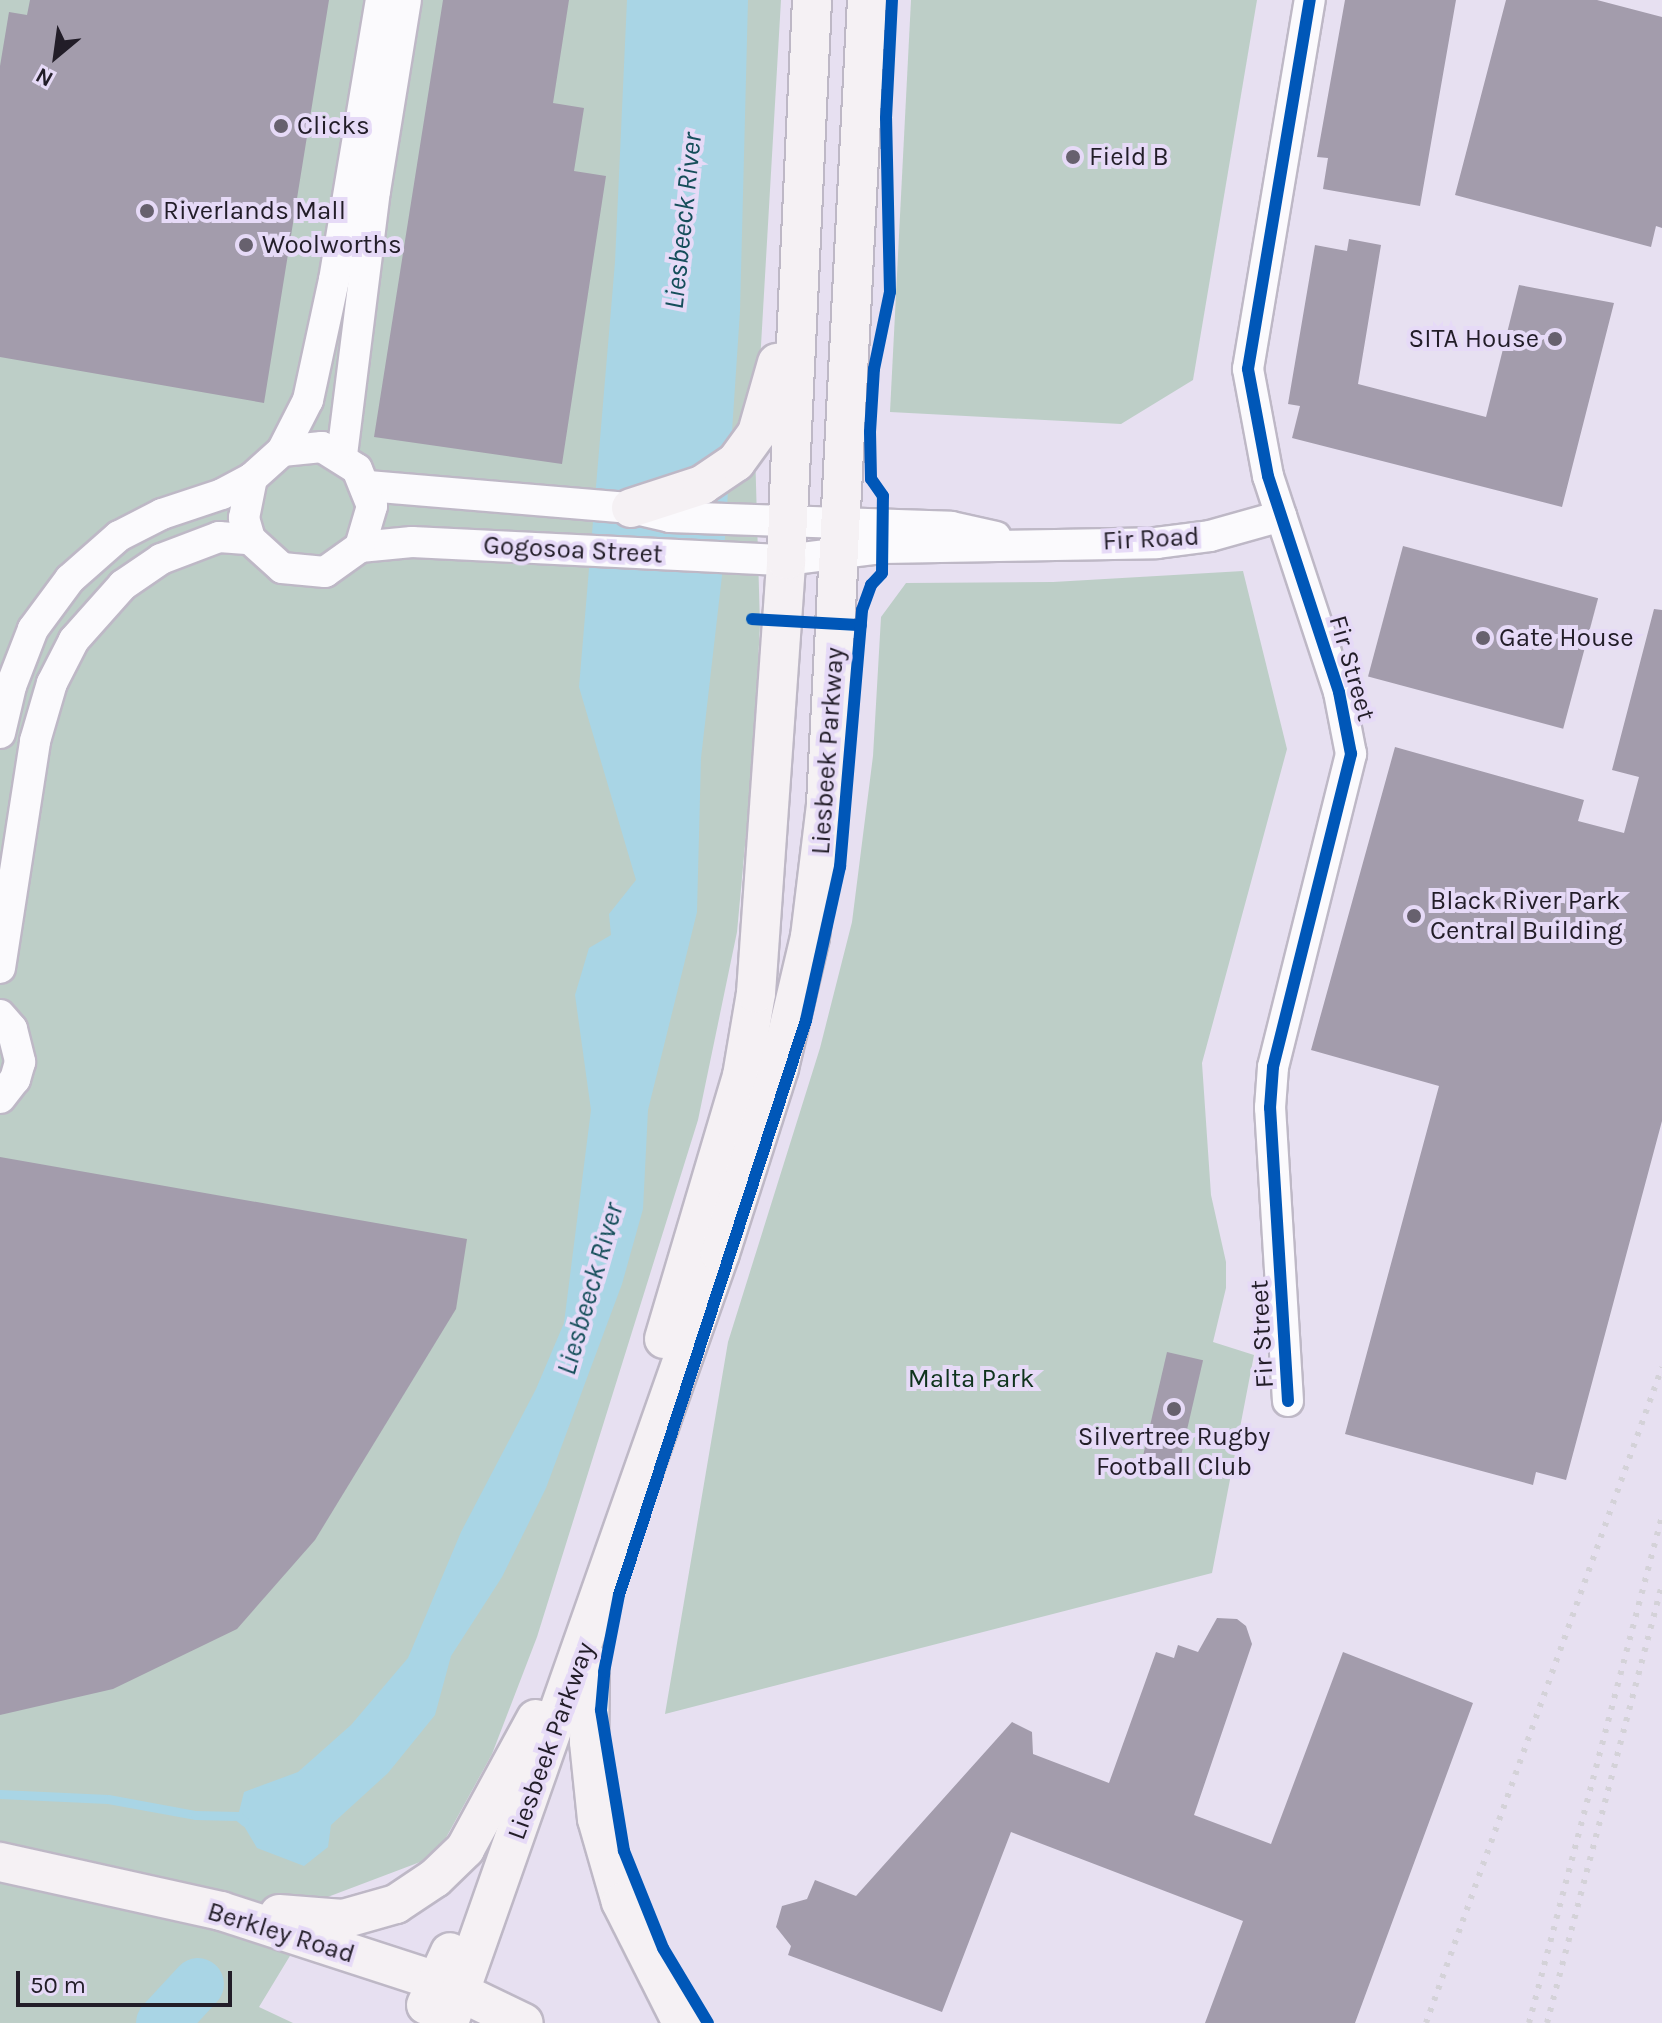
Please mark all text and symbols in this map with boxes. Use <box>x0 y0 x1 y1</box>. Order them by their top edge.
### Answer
north arrow <box>16 16 96 96</box>
text: N <box>31 62 58 92</box>
place label: Clicks <box>297 110 370 142</box>
marker: Clicks <box>272 117 290 135</box>
water label: Liesbeeck River <box>657 131 709 311</box>
place label: Field B <box>1089 141 1169 173</box>
marker: Field B <box>1064 148 1082 166</box>
place label: Riverlands Mall <box>163 195 346 227</box>
marker: Riverlands Mall <box>138 202 156 220</box>
place label: Woolworths <box>262 229 402 261</box>
marker: Woolworths <box>237 236 255 254</box>
place label: SITA House <box>1409 323 1539 355</box>
marker: SITA House <box>1546 330 1564 348</box>
street label: Fir Road <box>1102 521 1200 557</box>
street label: Gogosoa Street <box>483 530 663 570</box>
street label: Fir Street <box>1322 612 1382 724</box>
place label: Gate House <box>1499 622 1634 654</box>
marker: Gate House <box>1474 629 1492 647</box>
street label: Liesbeek Parkway <box>805 646 851 856</box>
place label: Black River Park Central Building <box>1430 885 1622 946</box>
marker: Black River Park Central Building <box>1405 907 1423 925</box>
water label: Liesbeeck River <box>549 1199 631 1379</box>
street label: Fir Street <box>1244 1279 1280 1389</box>
park label: Malta Park <box>908 1363 1034 1395</box>
marker: Silvertree Rugby Football Club <box>1165 1400 1183 1418</box>
place label: Silvertree Rugby Football Club <box>1078 1421 1270 1482</box>
street label: Liesbeek Parkway <box>501 1638 601 1844</box>
street label: Berkley Road <box>204 1896 358 1970</box>
scale bar <box>20 1955 236 2005</box>
text: 50 m <box>30 1971 86 1999</box>

